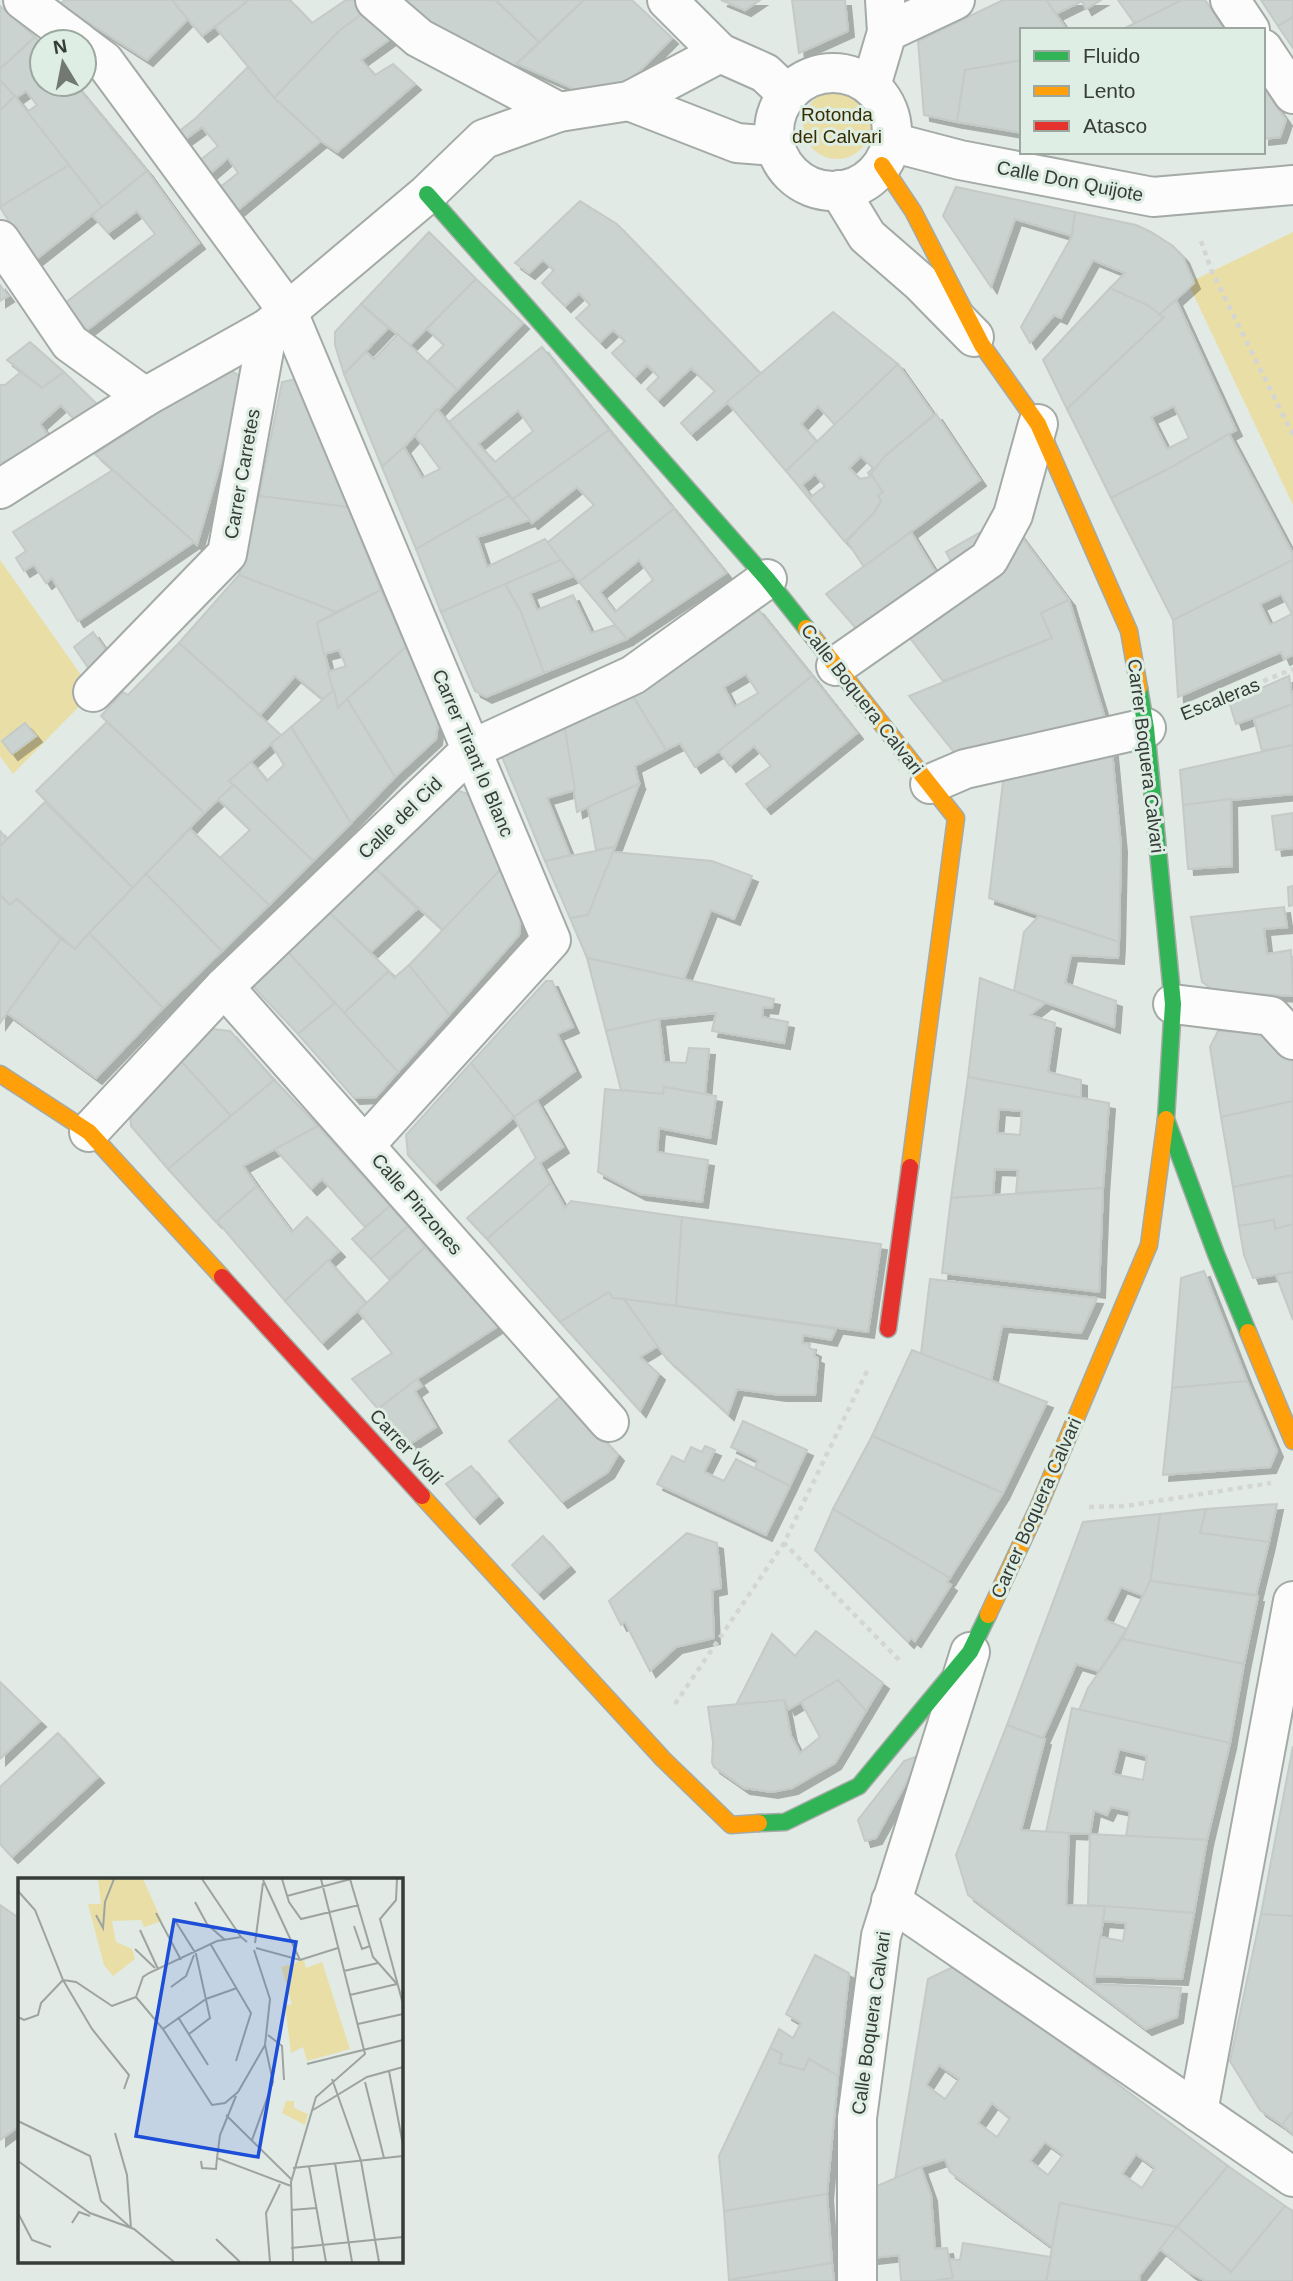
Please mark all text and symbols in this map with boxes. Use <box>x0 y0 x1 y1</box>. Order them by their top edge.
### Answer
north arrow <box>28 28 98 98</box>
legend <box>1020 28 1265 154</box>
text: N <box>52 35 69 58</box>
text: Fluido <box>1083 44 1140 67</box>
text: Lento <box>1083 79 1136 102</box>
park label: Rotonda del Calvari <box>792 104 882 147</box>
text: Atasco <box>1083 114 1147 137</box>
street label: Calle Don Quijote <box>995 156 1145 206</box>
street label: Carrer Carretes <box>220 407 264 541</box>
street label: Calle Boquera Calvari <box>797 620 927 778</box>
street label: Carrer Boquera Calvari <box>1124 658 1168 854</box>
street label: Carrer Tirant lo Blanc <box>428 666 518 840</box>
street label: Escaleras <box>1177 674 1263 724</box>
street label: Calle del Cid <box>354 773 446 863</box>
street label: Calle Pinzones <box>367 1149 467 1259</box>
street label: Carrer Violí <box>366 1405 447 1490</box>
street label: Carrer Boquera Calvari <box>987 1414 1085 1602</box>
inset map <box>18 1878 402 2264</box>
street label: Calle Boquera Calvari <box>848 1930 894 2116</box>

